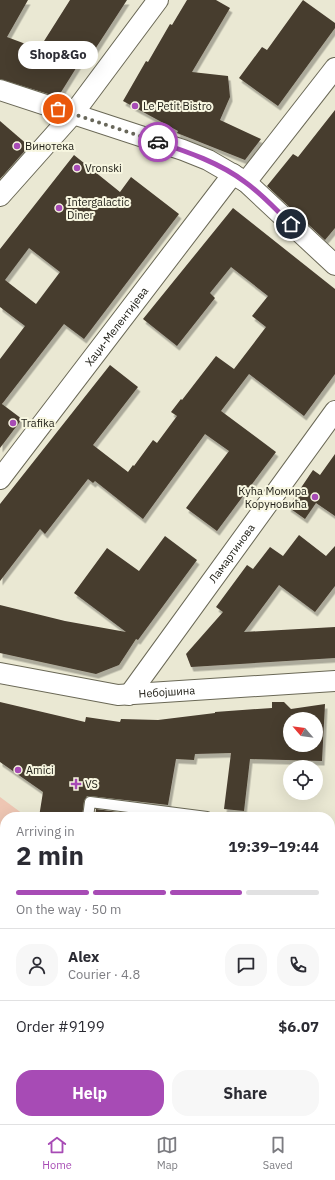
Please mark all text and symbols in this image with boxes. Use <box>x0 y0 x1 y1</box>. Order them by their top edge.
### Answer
callout: Shop&Go <box>18 41 98 69</box>
text: Shop&Go <box>29 46 87 63</box>
pin <box>41 92 75 126</box>
icon: bag <box>47 98 69 120</box>
place label: Le Petit Bistro <box>143 99 212 113</box>
marker: Le Petit Bistro <box>130 101 140 111</box>
courier <box>138 122 178 162</box>
icon: car <box>147 131 169 153</box>
place label: Винотека <box>25 139 74 153</box>
marker: Винотека <box>12 141 22 151</box>
place label: Vronski <box>85 161 122 175</box>
marker: Vronski <box>72 163 82 173</box>
place label: Intergalactic Diner <box>67 195 130 222</box>
marker: Intergalactic Diner <box>54 203 64 213</box>
pin <box>274 207 308 241</box>
icon: home <box>280 213 302 235</box>
street label: Хаџи-Мелентијева <box>82 284 151 369</box>
place label: Trafika <box>21 416 55 430</box>
marker: Trafika <box>8 418 18 428</box>
place label: Кућа Момира Коруновића <box>238 484 307 511</box>
marker: Кућа Момира Коруновића <box>310 492 320 502</box>
street label: Ламартинова <box>206 521 258 586</box>
street label: Небојшина <box>138 683 196 701</box>
north arrow <box>283 712 323 752</box>
map controls <box>283 712 323 800</box>
button: locate <box>283 760 323 800</box>
place label: Amici <box>26 763 54 777</box>
marker: Amici <box>13 765 23 775</box>
place label: VS <box>85 777 98 791</box>
marker: VS <box>70 778 82 790</box>
text: Arriving in <box>16 823 75 840</box>
text: 19:39–19:44 <box>228 837 319 856</box>
text: 2 min <box>16 838 84 872</box>
text: On the way · 50 m <box>16 901 121 918</box>
button: person <box>16 944 58 986</box>
button: chat <box>225 944 267 986</box>
button: phone <box>277 944 319 986</box>
text: Alex <box>68 947 99 966</box>
text: Courier · 4.8 <box>68 966 140 983</box>
text: Order #9199 <box>16 1017 105 1036</box>
text: $6.07 <box>278 1017 319 1036</box>
button: Help <box>16 1070 164 1116</box>
button: Share <box>172 1070 319 1116</box>
tab: Home <box>42 1134 72 1172</box>
tab: Map <box>156 1134 178 1172</box>
tab: Saved <box>263 1134 293 1172</box>

